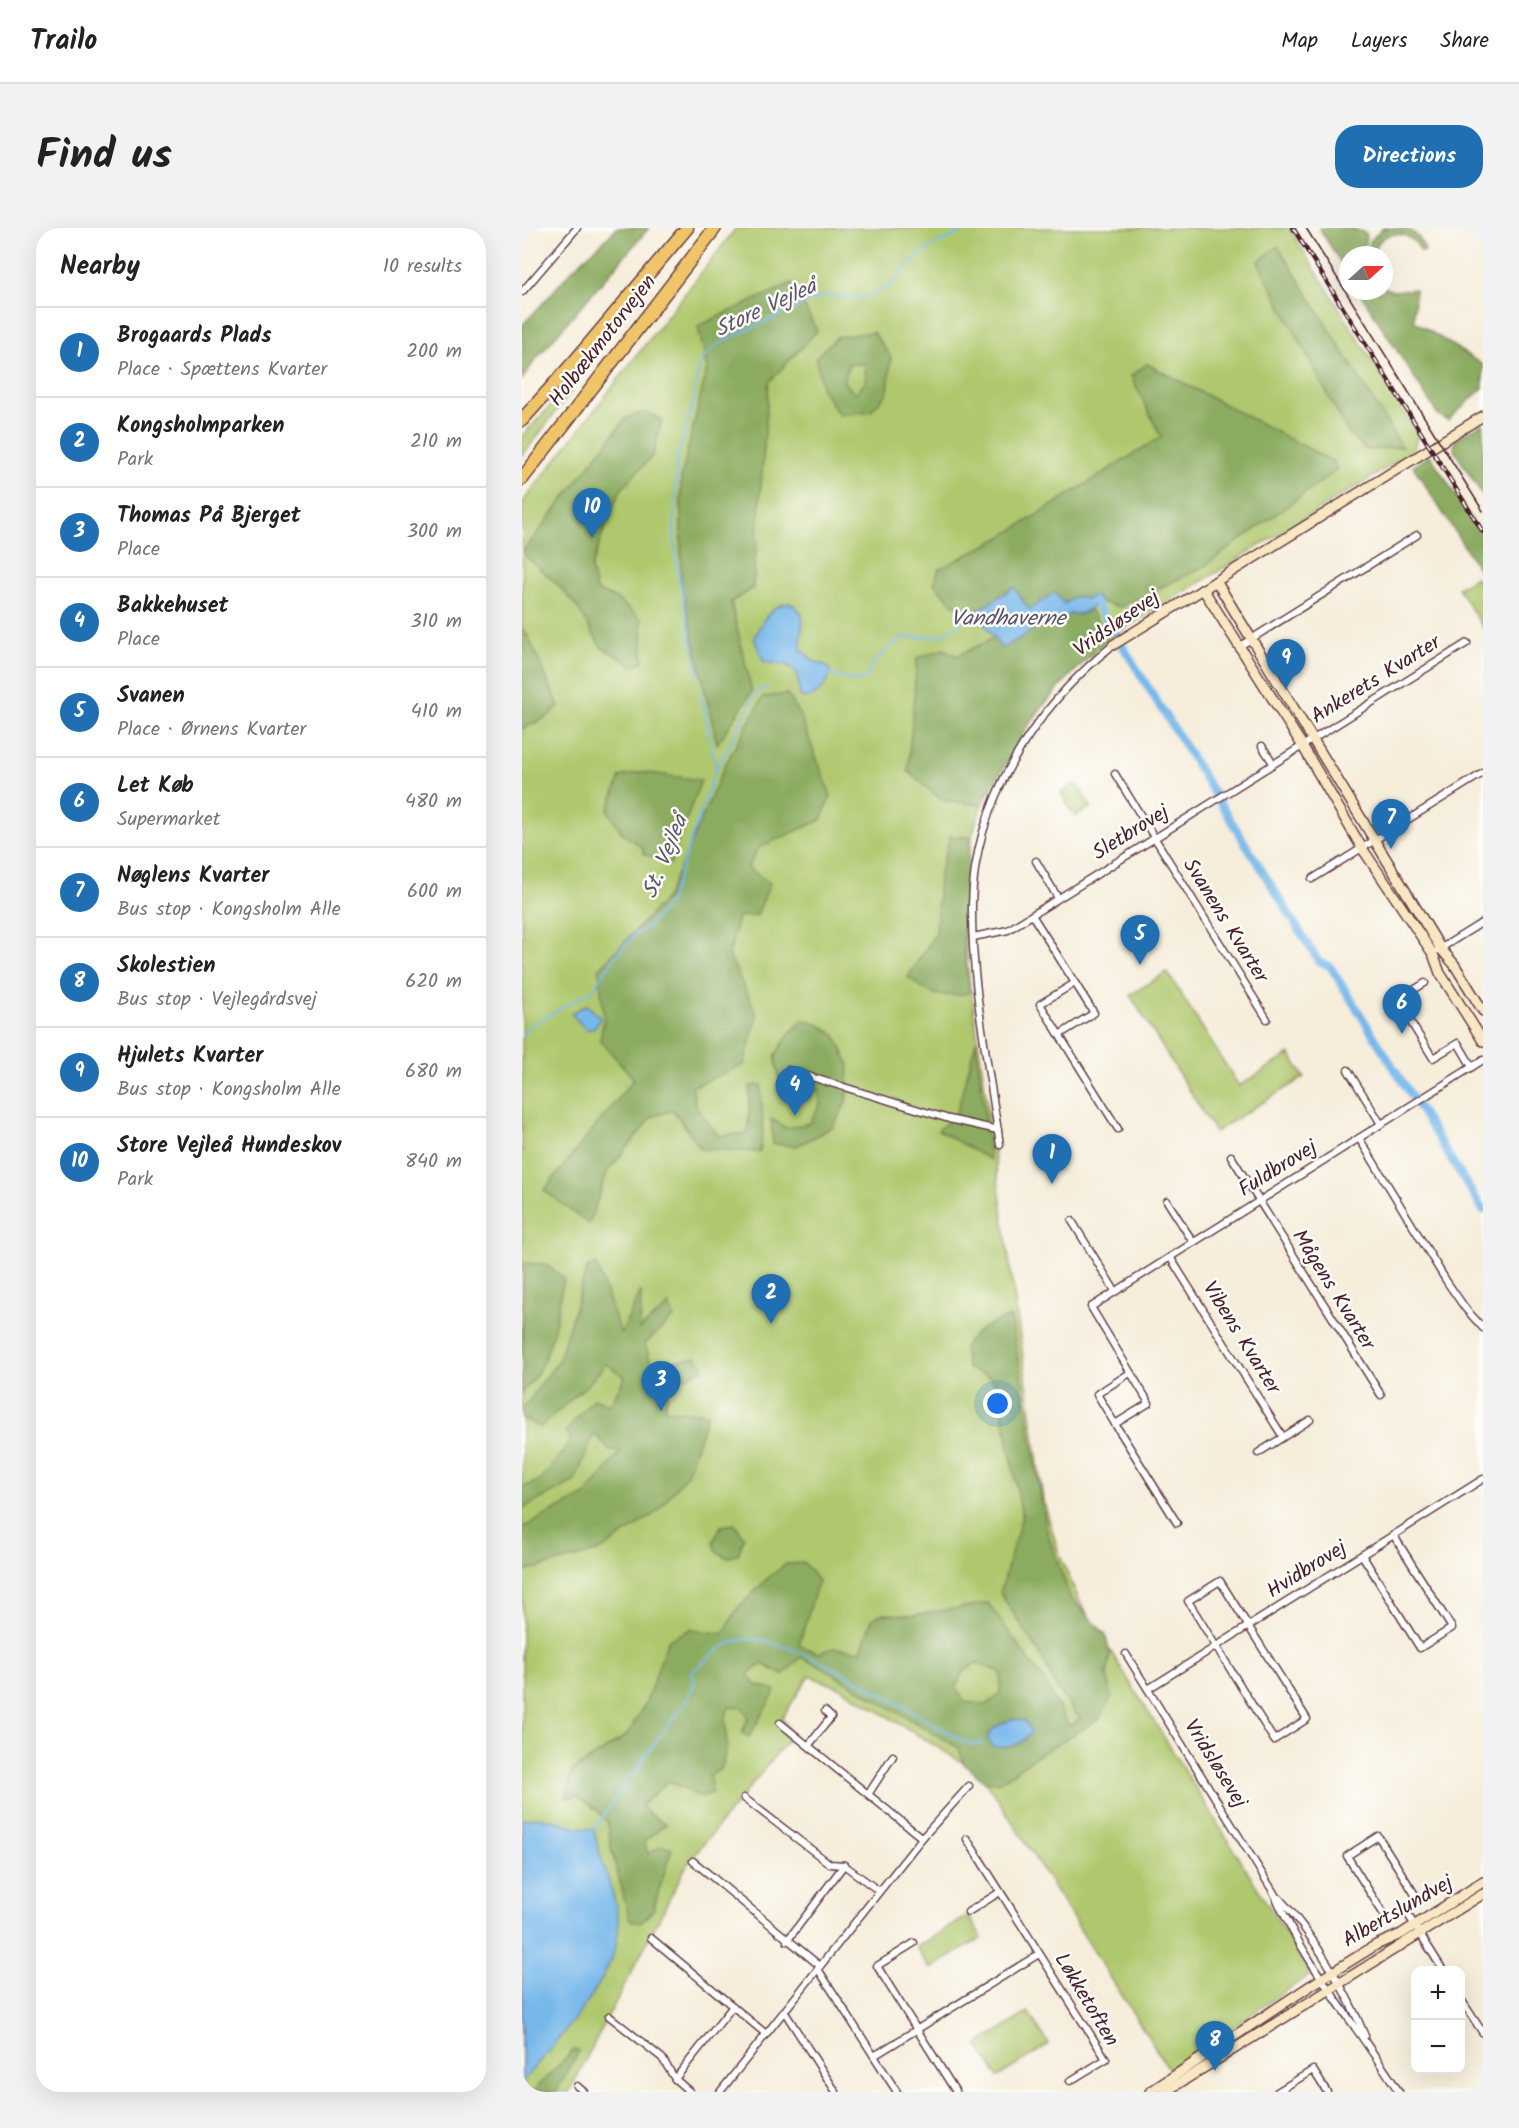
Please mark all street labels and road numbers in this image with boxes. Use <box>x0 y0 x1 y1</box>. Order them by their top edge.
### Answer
street label: Holbækmotorvejen <box>541 268 665 414</box>
street label: Vridsløsevej <box>1067 582 1168 666</box>
street label: Ankerets Kvarter <box>1305 626 1448 733</box>
street label: Sletbrovej <box>1086 796 1176 870</box>
street label: Svanens Kvarter <box>1173 852 1277 991</box>
street label: Fuldbrovej <box>1232 1131 1325 1206</box>
street label: Mågens Kvarter <box>1283 1223 1384 1358</box>
street label: Vibens Kvarter <box>1193 1275 1289 1402</box>
street label: Hvidbrovej <box>1260 1532 1354 1608</box>
street label: Vridsløsevej <box>1175 1713 1256 1815</box>
street label: Albertslundvej <box>1336 1867 1460 1957</box>
street label: Løkketoften <box>1045 1947 1127 2053</box>

